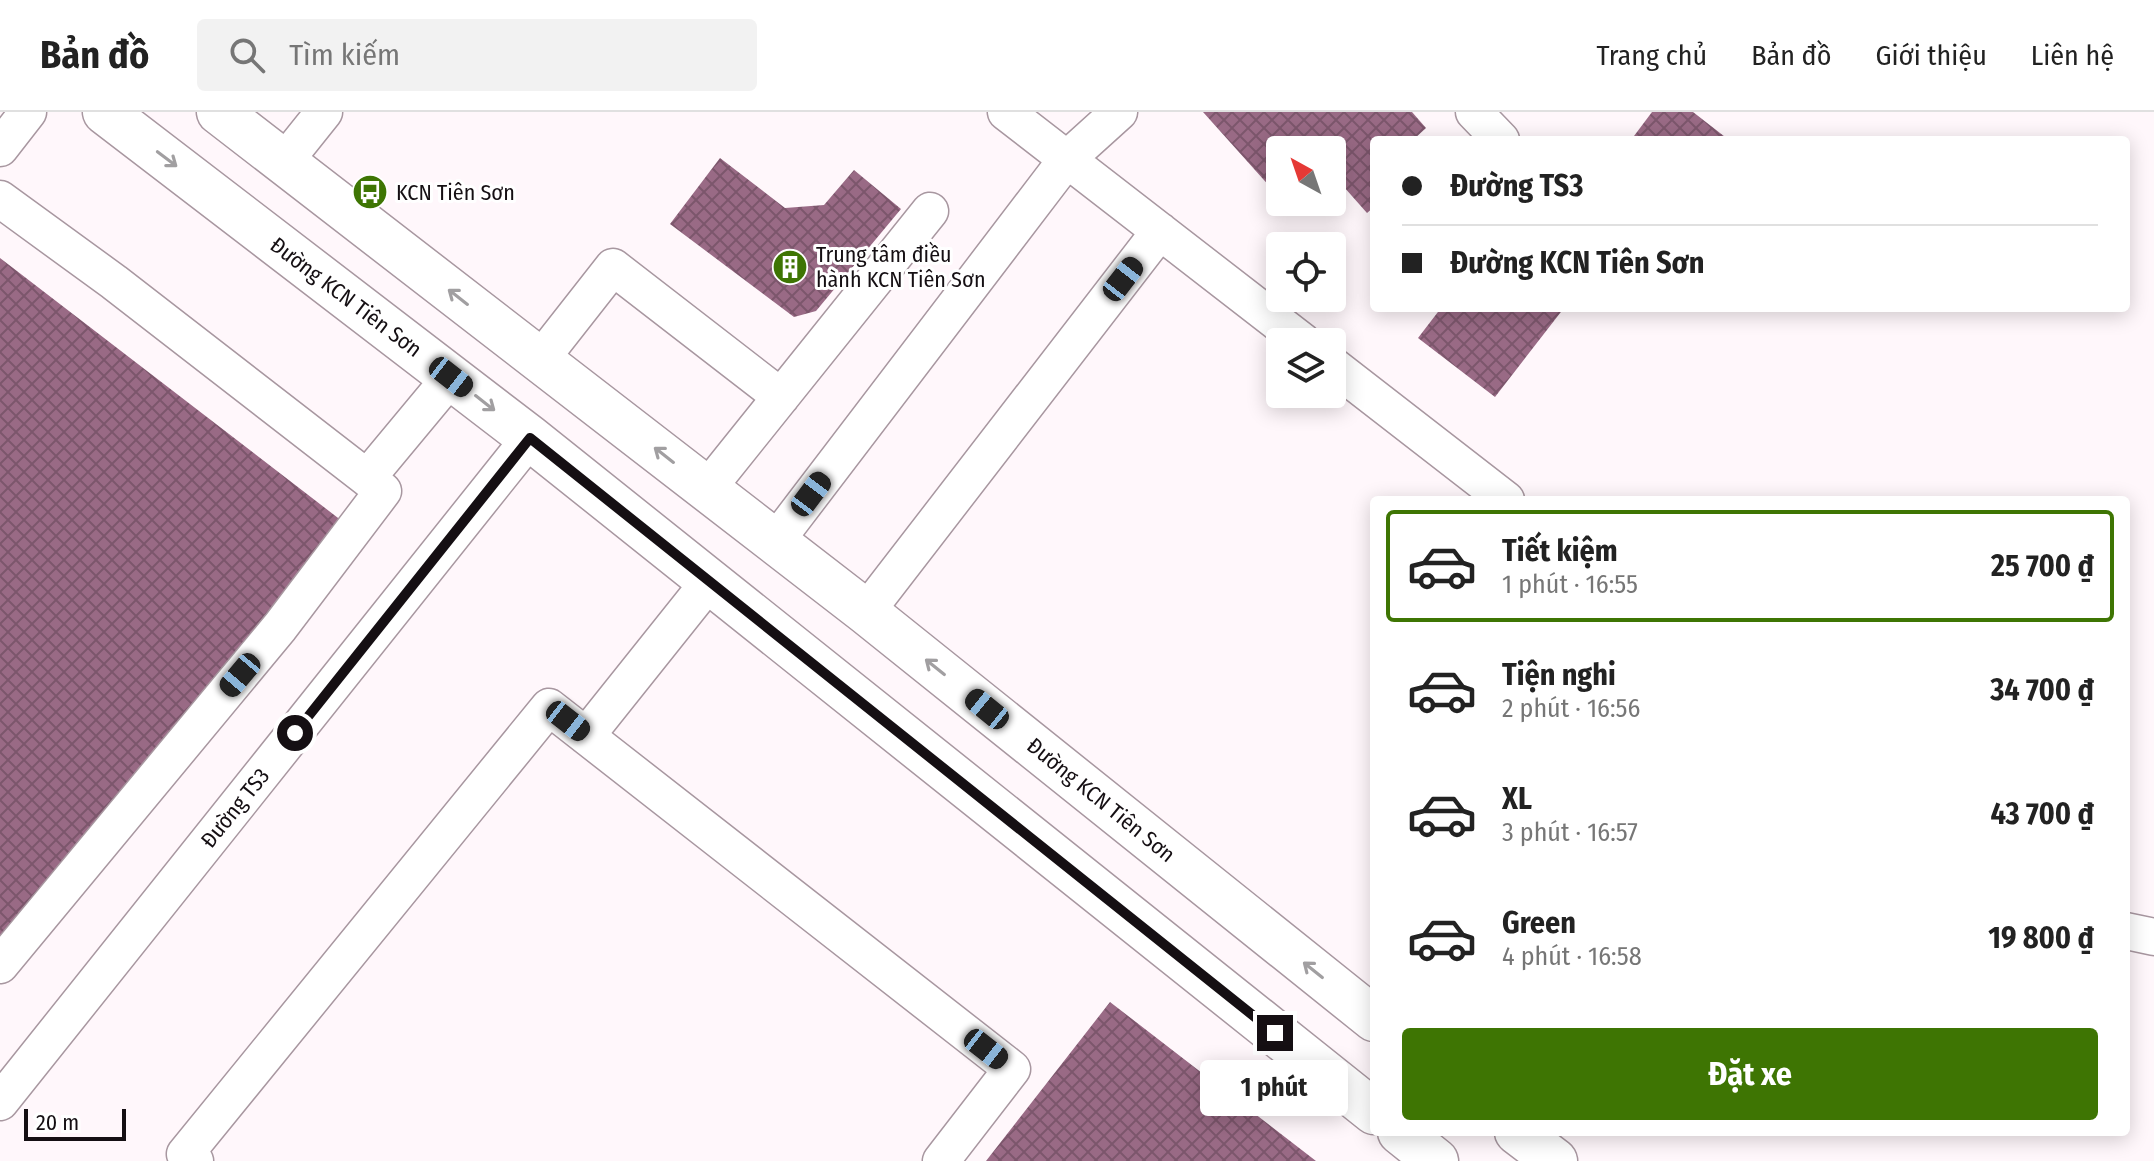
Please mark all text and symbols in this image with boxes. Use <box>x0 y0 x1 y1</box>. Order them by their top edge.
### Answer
search box <box>197 19 757 91</box>
text: Bản đồ <box>40 32 149 78</box>
icon: search <box>225 33 269 77</box>
text: Tìm kiếm <box>289 37 400 73</box>
text: Trang chủ <box>1597 39 1707 72</box>
text: Bản đồ <box>1751 39 1831 72</box>
text: Giới thiệu <box>1875 39 1987 72</box>
text: Liên hệ <box>2031 39 2114 72</box>
north arrow <box>1266 136 1346 216</box>
map controls <box>1266 136 1346 408</box>
one-way arrow <box>156 151 177 168</box>
text: Đường TS3 <box>1450 168 1583 204</box>
bus stop icon: KCN Tiên Sơn <box>351 173 389 211</box>
place label: KCN Tiên Sơn <box>396 179 515 206</box>
street label: Đường KCN Tiên Sơn <box>265 231 427 363</box>
button: locate <box>1266 232 1346 312</box>
place label: Trung tâm điều hành KCN Tiên Sơn <box>816 241 986 293</box>
text: Đường KCN Tiên Sơn <box>1450 245 1705 281</box>
building icon: Trung tâm điều hành KCN Tiên Sơn <box>771 248 809 286</box>
car <box>1099 253 1147 305</box>
one-way arrow <box>448 288 469 306</box>
button: layers <box>1266 328 1346 408</box>
car <box>425 353 477 401</box>
one-way arrow <box>474 394 495 411</box>
one-way arrow <box>654 447 675 464</box>
car <box>787 468 835 520</box>
icon: car <box>1406 530 1478 602</box>
text: Tiết kiệm <box>1502 533 1618 569</box>
text: 25 700 ₫ <box>1991 548 2094 584</box>
text: 1 phút · 16:55 <box>1502 569 1638 600</box>
car <box>215 649 265 701</box>
icon: car <box>1406 654 1478 726</box>
text: Tiện nghi <box>1502 657 1616 693</box>
one-way arrow <box>925 659 946 676</box>
text: 34 700 ₫ <box>1990 672 2094 708</box>
car <box>961 685 1013 733</box>
text: 2 phút · 16:56 <box>1502 693 1640 724</box>
car <box>542 697 594 745</box>
route start <box>277 715 313 751</box>
street label: Đường KCN Tiên Sơn <box>1022 732 1180 868</box>
street label: Đường TS3 <box>195 763 275 853</box>
icon: car <box>1406 778 1478 850</box>
text: XL <box>1502 781 1532 817</box>
text: 43 700 ₫ <box>1990 796 2094 832</box>
text: 3 phút · 16:57 <box>1502 817 1638 848</box>
icon: car <box>1406 902 1478 974</box>
text: Green <box>1502 905 1576 941</box>
text: 19 800 ₫ <box>1988 920 2094 956</box>
text: 4 phút · 16:58 <box>1502 941 1642 972</box>
one-way arrow <box>1303 961 1324 979</box>
route end <box>1257 1015 1293 1051</box>
car <box>960 1025 1012 1073</box>
button: Đặt xe <box>1402 1028 2098 1120</box>
callout: 1 phút <box>1201 1061 1349 1117</box>
text: 1 phút <box>1241 1072 1307 1103</box>
scale bar <box>24 1105 126 1141</box>
text: 20 m <box>36 1109 79 1136</box>

